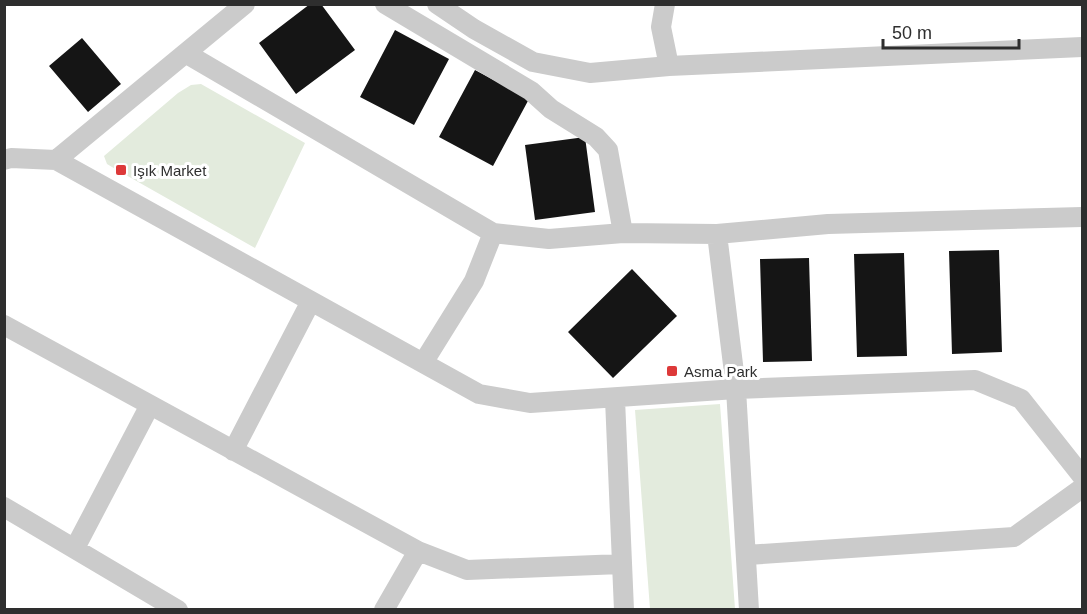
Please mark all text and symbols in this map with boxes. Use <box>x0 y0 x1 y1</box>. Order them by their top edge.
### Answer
scale bar <box>883 12 1020 50</box>
text: 50 m <box>892 23 932 43</box>
place label: Işık Market <box>133 162 207 179</box>
marker: Işık Market <box>114 163 128 177</box>
place label: Asma Park <box>684 363 758 380</box>
marker: Asma Park <box>665 364 679 378</box>

